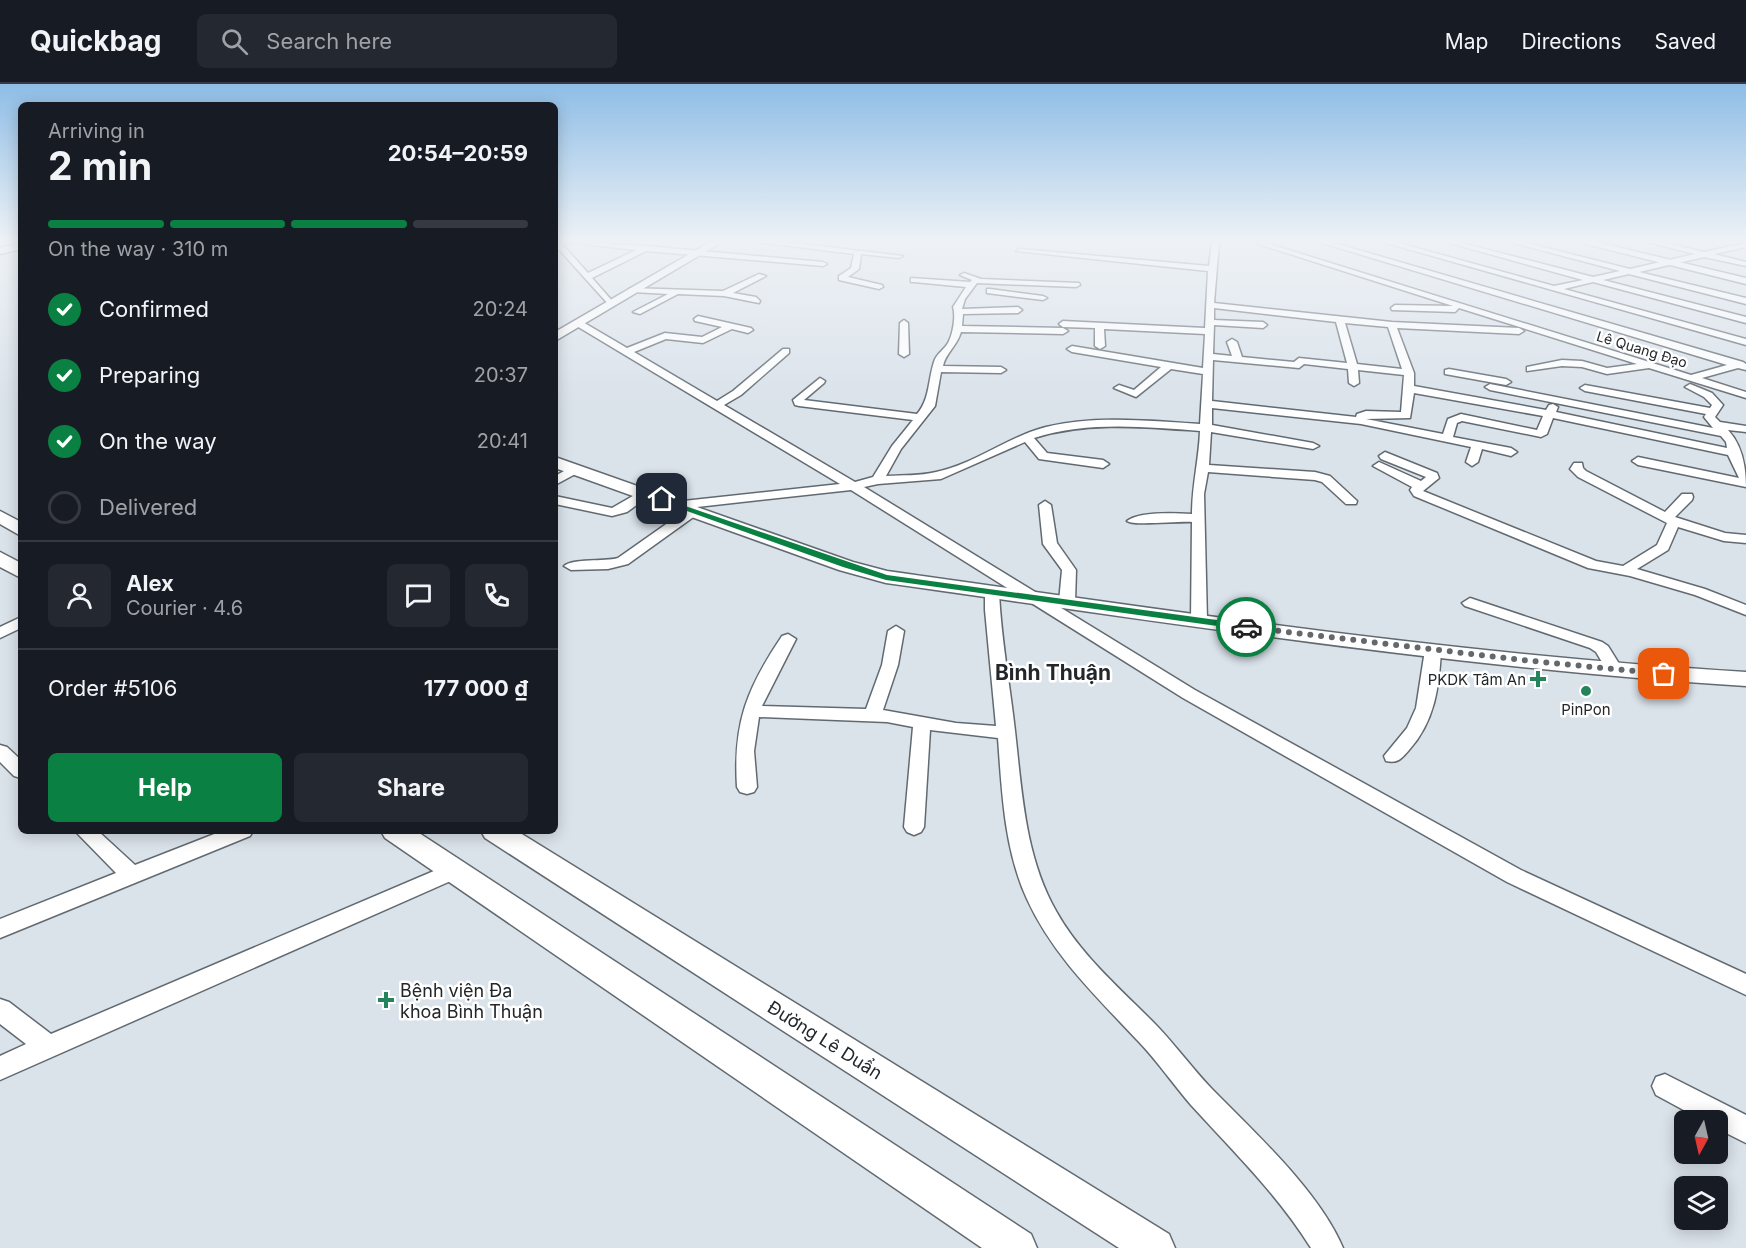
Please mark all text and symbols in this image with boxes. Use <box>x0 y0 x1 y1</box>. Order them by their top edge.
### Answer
search box <box>197 14 617 68</box>
text: Quickbag <box>30 24 161 58</box>
icon: search <box>218 25 251 58</box>
text: Search here <box>266 28 392 54</box>
text: Map <box>1445 29 1488 54</box>
text: Directions <box>1521 29 1622 54</box>
text: Saved <box>1655 29 1716 54</box>
text: Arriving in <box>48 119 145 143</box>
text: 20:54–20:59 <box>388 140 528 166</box>
text: 2 min <box>48 142 152 189</box>
text: On the way · 310 m <box>48 237 228 261</box>
icon: check <box>48 293 81 326</box>
text: Confirmed <box>99 296 209 322</box>
text: 20:24 <box>473 297 528 321</box>
street label: Lê Quang Đạo <box>1595 327 1689 371</box>
icon: check <box>48 359 81 392</box>
text: Preparing <box>99 362 200 388</box>
text: 20:37 <box>474 363 528 387</box>
icon: check <box>48 425 81 458</box>
text: On the way <box>99 428 217 454</box>
text: 20:41 <box>477 429 528 453</box>
pin <box>636 473 687 524</box>
icon: home <box>645 482 678 515</box>
text: Delivered <box>99 494 197 520</box>
button: person <box>48 564 111 627</box>
button: chat <box>387 564 450 627</box>
button: phone <box>465 564 528 627</box>
text: Alex <box>126 570 174 596</box>
text: Courier · 4.6 <box>126 596 243 620</box>
courier <box>1216 597 1276 657</box>
icon: car <box>1230 611 1263 644</box>
pin <box>1638 648 1689 699</box>
icon: bag <box>1647 657 1680 690</box>
district label: Bình Thuận <box>995 660 1111 685</box>
place label: PKDK Tâm An <box>1428 670 1526 689</box>
marker: PKDK Tâm An <box>1531 672 1545 686</box>
text: Order #5106 <box>48 675 177 701</box>
text: 177 000 ₫ <box>424 675 528 701</box>
marker: PinPon <box>1579 684 1593 698</box>
place label: PinPon <box>1561 700 1611 719</box>
button: Help <box>48 753 282 822</box>
button: Share <box>294 753 528 822</box>
place label: Bệnh viện Đa khoa Bình Thuận <box>400 980 543 1022</box>
marker: Bệnh viện Đa khoa Bình Thuận <box>377 991 395 1009</box>
street label: Đường Lê Duẩn <box>764 996 886 1084</box>
north arrow <box>1674 1110 1728 1164</box>
map controls <box>1674 1110 1728 1230</box>
button: layers <box>1674 1176 1728 1230</box>

